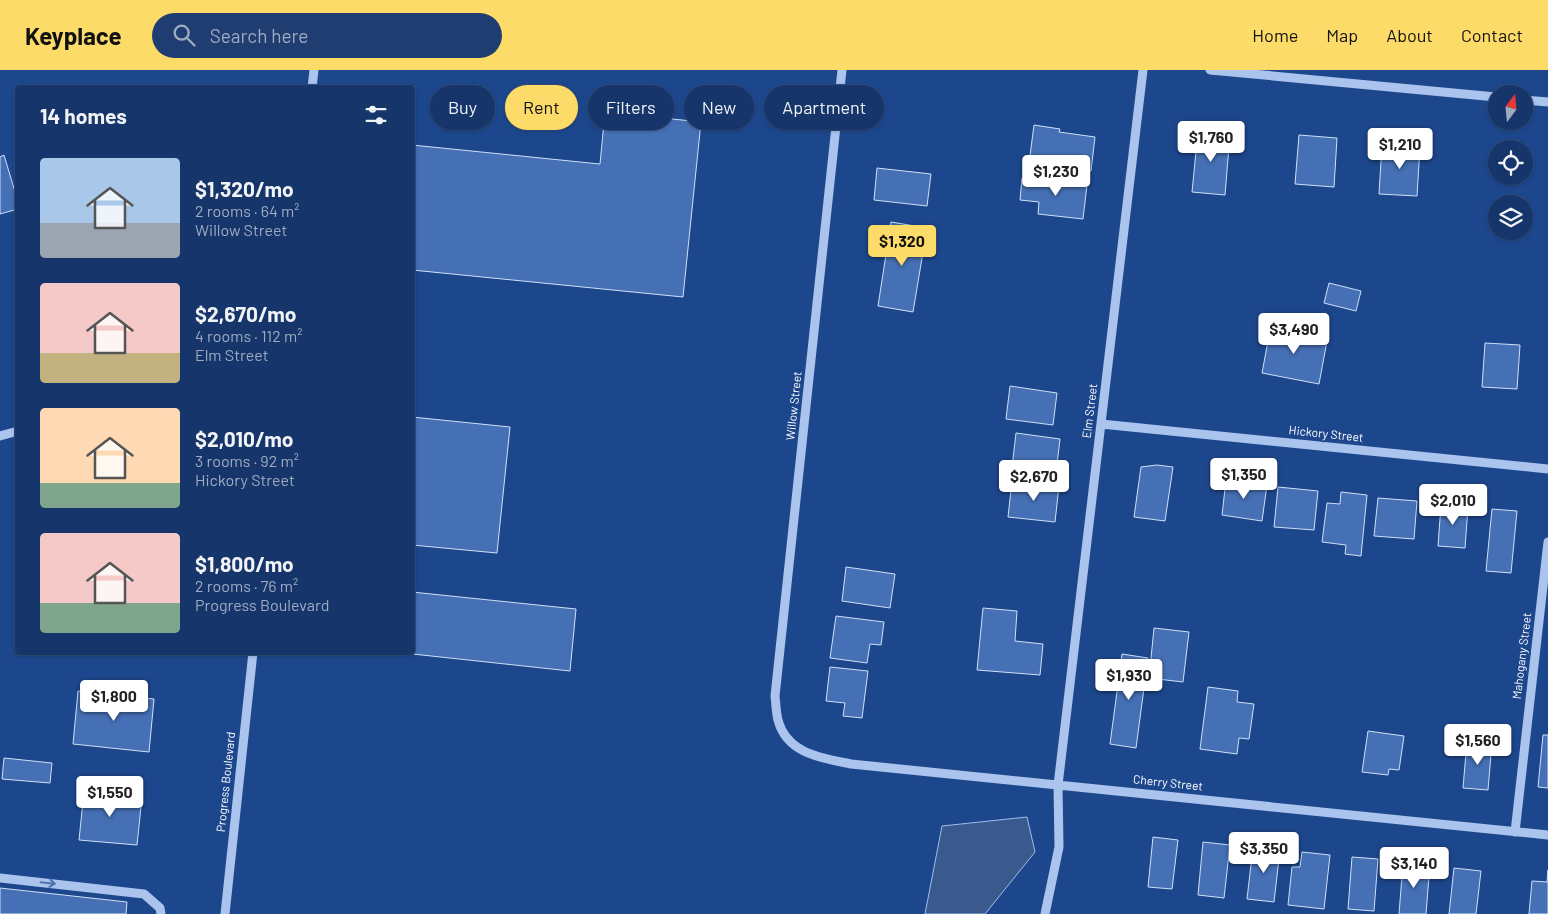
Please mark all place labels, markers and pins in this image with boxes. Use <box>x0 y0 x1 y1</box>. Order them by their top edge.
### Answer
pin: $1,760 <box>1170 121 1252 163</box>
pin: $1,210 <box>1359 128 1441 170</box>
pin: $1,230 <box>1015 154 1097 197</box>
pin: $1,320 <box>861 224 943 267</box>
pin: $3,490 <box>1253 312 1335 355</box>
pin: $1,350 <box>1203 458 1285 500</box>
pin: $2,670 <box>993 460 1075 502</box>
pin: $2,010 <box>1412 484 1494 526</box>
pin: $1,930 <box>1088 658 1170 701</box>
pin: $1,800 <box>73 680 155 722</box>
pin: $1,560 <box>1437 724 1519 766</box>
pin: $1,550 <box>69 776 151 818</box>
pin: $3,350 <box>1223 832 1305 874</box>
pin: $3,140 <box>1373 846 1455 889</box>

